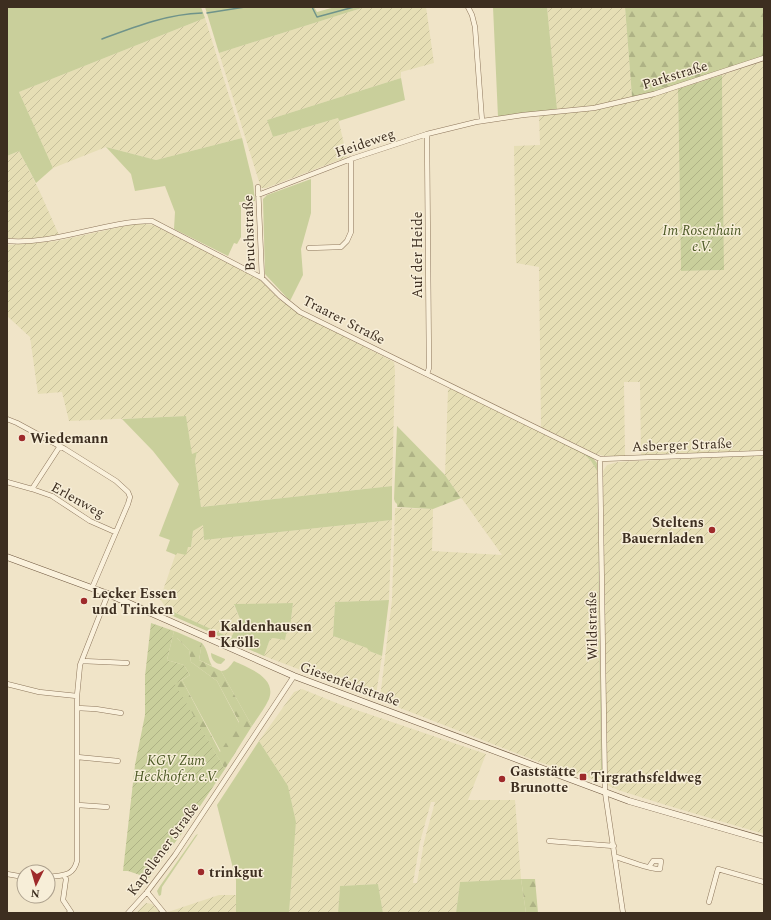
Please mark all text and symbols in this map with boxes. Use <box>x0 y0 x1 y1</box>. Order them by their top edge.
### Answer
street label: Parkstraße <box>640 55 710 95</box>
street label: Heideweg <box>332 123 398 163</box>
street label: Bruchstraße <box>237 194 261 271</box>
street label: Auf der Heide <box>407 211 428 299</box>
park label: Im Rosenhain e.V. <box>662 220 742 257</box>
street label: Traarer Straße <box>299 290 389 350</box>
place label: Wiedemann <box>30 428 109 449</box>
marker: Wiedemann <box>17 433 27 443</box>
street label: Asberger Straße <box>632 433 733 457</box>
street label: Erlenweg <box>47 477 109 523</box>
place label: Steltens Bauernladen <box>621 512 704 549</box>
marker: Steltens Bauernladen <box>707 525 717 535</box>
place label: Lecker Essen und Trinken <box>92 583 177 620</box>
street label: Wildstraße <box>581 591 603 661</box>
marker: Lecker Essen und Trinken <box>79 596 89 606</box>
place label: Kaldenhausen Krölls <box>220 616 312 653</box>
marker: Kaldenhausen Krölls <box>207 629 217 639</box>
street label: Giesenfeldstraße <box>297 656 403 712</box>
park label: KGV Zum Heckhofen e.V. <box>134 750 218 787</box>
place label: Gaststätte Brunotte <box>510 761 576 798</box>
place label: Tirgrathsfeldweg <box>591 767 702 788</box>
marker: Tirgrathsfeldweg <box>578 772 588 782</box>
marker: Gaststätte Brunotte <box>497 774 507 784</box>
street label: Kapellener Straße <box>122 798 204 900</box>
place label: trinkgut <box>209 862 264 883</box>
north arrow <box>16 864 56 904</box>
marker: trinkgut <box>196 867 206 877</box>
text: N <box>30 885 40 902</box>

